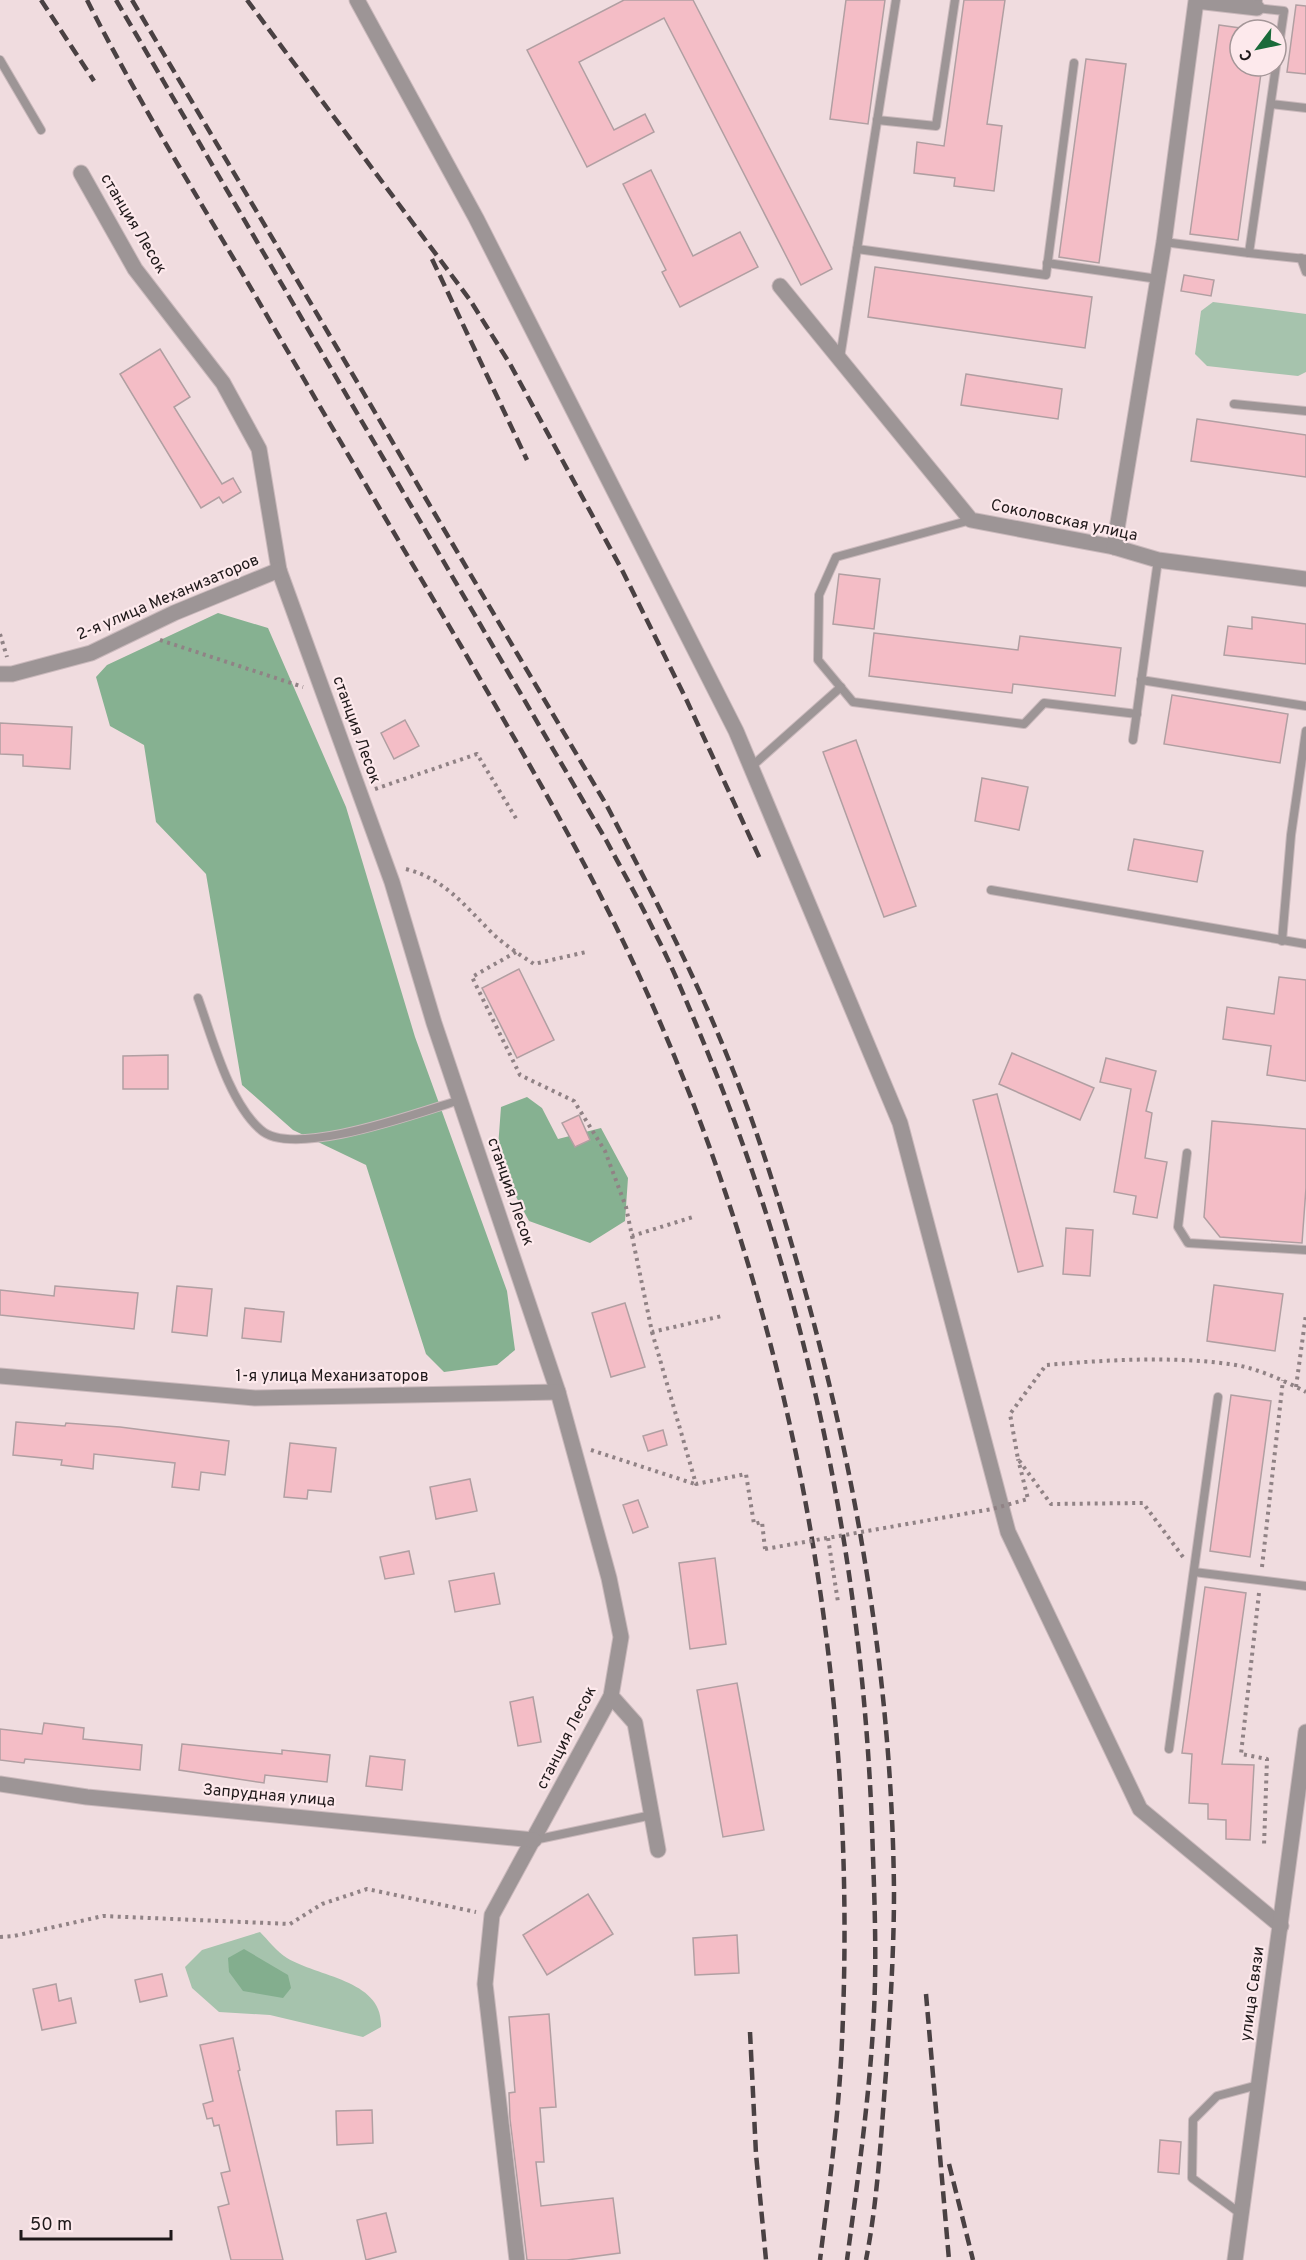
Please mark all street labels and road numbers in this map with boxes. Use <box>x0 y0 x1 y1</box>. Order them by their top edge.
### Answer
street label: станция Лесок <box>95 170 171 278</box>
street label: Соколовская улица <box>989 496 1139 546</box>
street label: 2-я улица Механизаторов <box>74 550 262 646</box>
street label: станция Лесок <box>327 673 385 787</box>
street label: станция Лесок <box>482 1135 538 1249</box>
street label: 1-я улица Механизаторов <box>235 1367 429 1387</box>
street label: станция Лесок <box>532 1683 602 1793</box>
street label: Запрудная улица <box>202 1780 336 1812</box>
street label: улица Связи <box>1236 1945 1270 2043</box>

